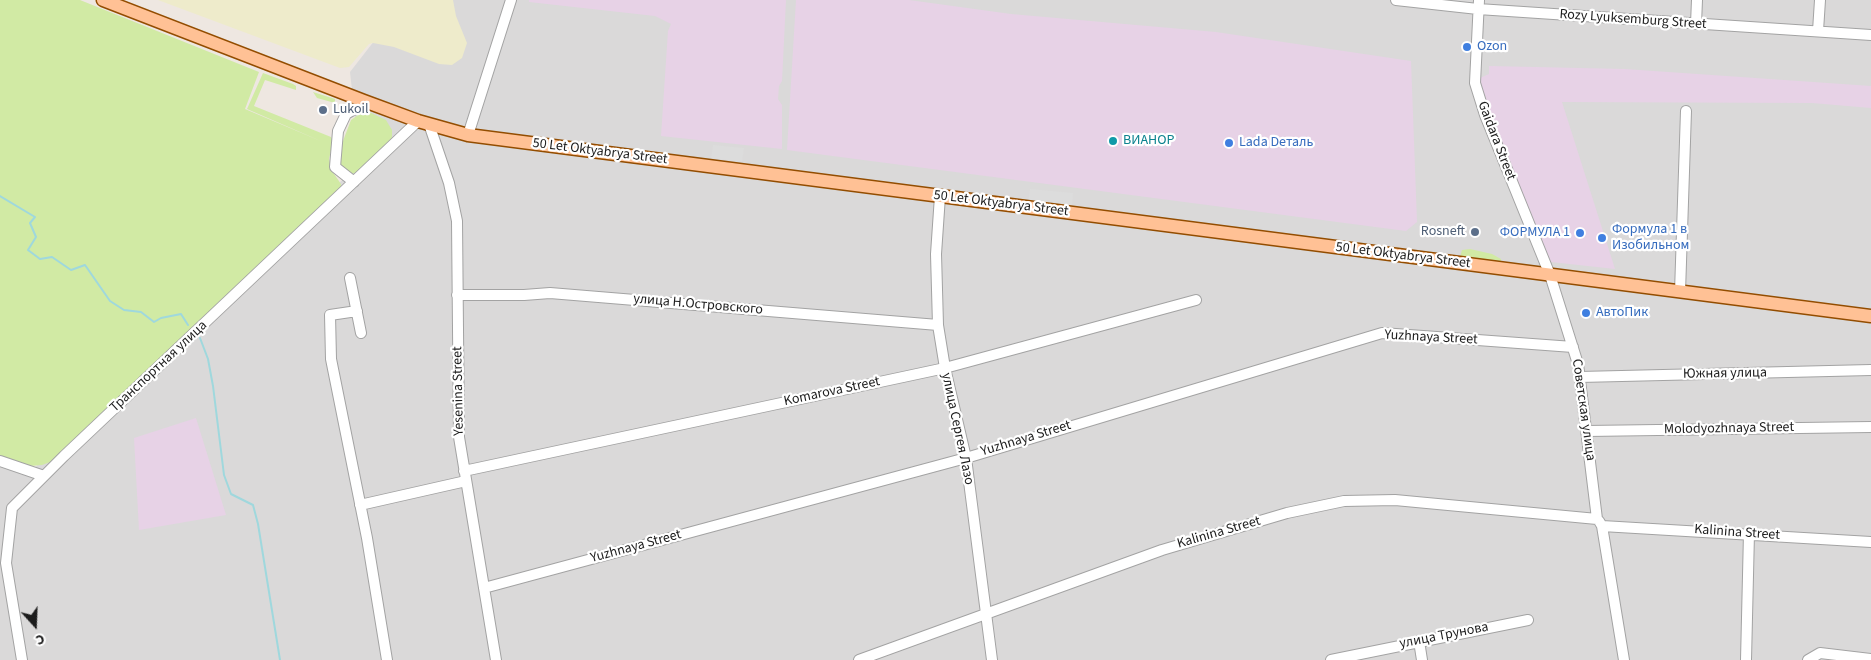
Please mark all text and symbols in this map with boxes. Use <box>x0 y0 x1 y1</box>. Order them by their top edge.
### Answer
street label: Rozy Lyuksemburg Street <box>1559 6 1707 34</box>
place label: Ozon <box>1477 39 1507 55</box>
marker: Ozon <box>1461 41 1473 53</box>
street label: Gaidara Street <box>1473 99 1519 183</box>
place label: Lukoil <box>333 102 369 118</box>
marker: Lukoil <box>317 104 329 116</box>
place label: ВИАНОР <box>1123 133 1174 149</box>
street label: 50 Let Oktyabrya Street <box>532 135 668 169</box>
marker: ВИАНОР <box>1107 135 1119 147</box>
place label: Lada Dеталь <box>1239 135 1313 151</box>
marker: Lada Dеталь <box>1223 137 1235 149</box>
street label: 50 Let Oktyabrya Street <box>933 187 1069 221</box>
place label: Формула 1 в Изобильном <box>1612 222 1689 254</box>
place label: Rosneft <box>1421 224 1465 240</box>
place label: ФОРМУЛА 1 <box>1500 225 1570 241</box>
marker: Rosneft <box>1469 226 1481 238</box>
marker: ФОРМУЛА 1 <box>1574 227 1586 239</box>
marker: Формула 1 в Изобильном <box>1596 232 1608 244</box>
street label: 50 Let Oktyabrya Street <box>1335 239 1471 273</box>
street label: улица Н.Островского <box>633 291 763 319</box>
place label: АвтоПик <box>1596 305 1648 321</box>
marker: АвтоПик <box>1580 307 1592 319</box>
street label: Транспортная улица <box>107 318 211 416</box>
street label: Yuzhnaya Street <box>1384 327 1478 349</box>
street label: Yesenina Street <box>450 346 468 436</box>
street label: Советская улица <box>1568 358 1598 462</box>
street label: Южная улица <box>1683 365 1767 383</box>
street label: улица Сергея Лазо <box>937 371 977 487</box>
street label: Komarova Street <box>782 374 882 410</box>
street label: Yuzhnaya Street <box>979 417 1073 461</box>
street label: Molodyozhnaya Street <box>1664 419 1794 439</box>
street label: Kalinina Street <box>1175 513 1263 553</box>
street label: Kalinina Street <box>1694 522 1780 544</box>
street label: Yuzhnaya Street <box>589 527 683 567</box>
north arrow <box>10 600 60 650</box>
street label: улица Трунова <box>1398 619 1490 653</box>
text: С <box>33 628 47 650</box>

